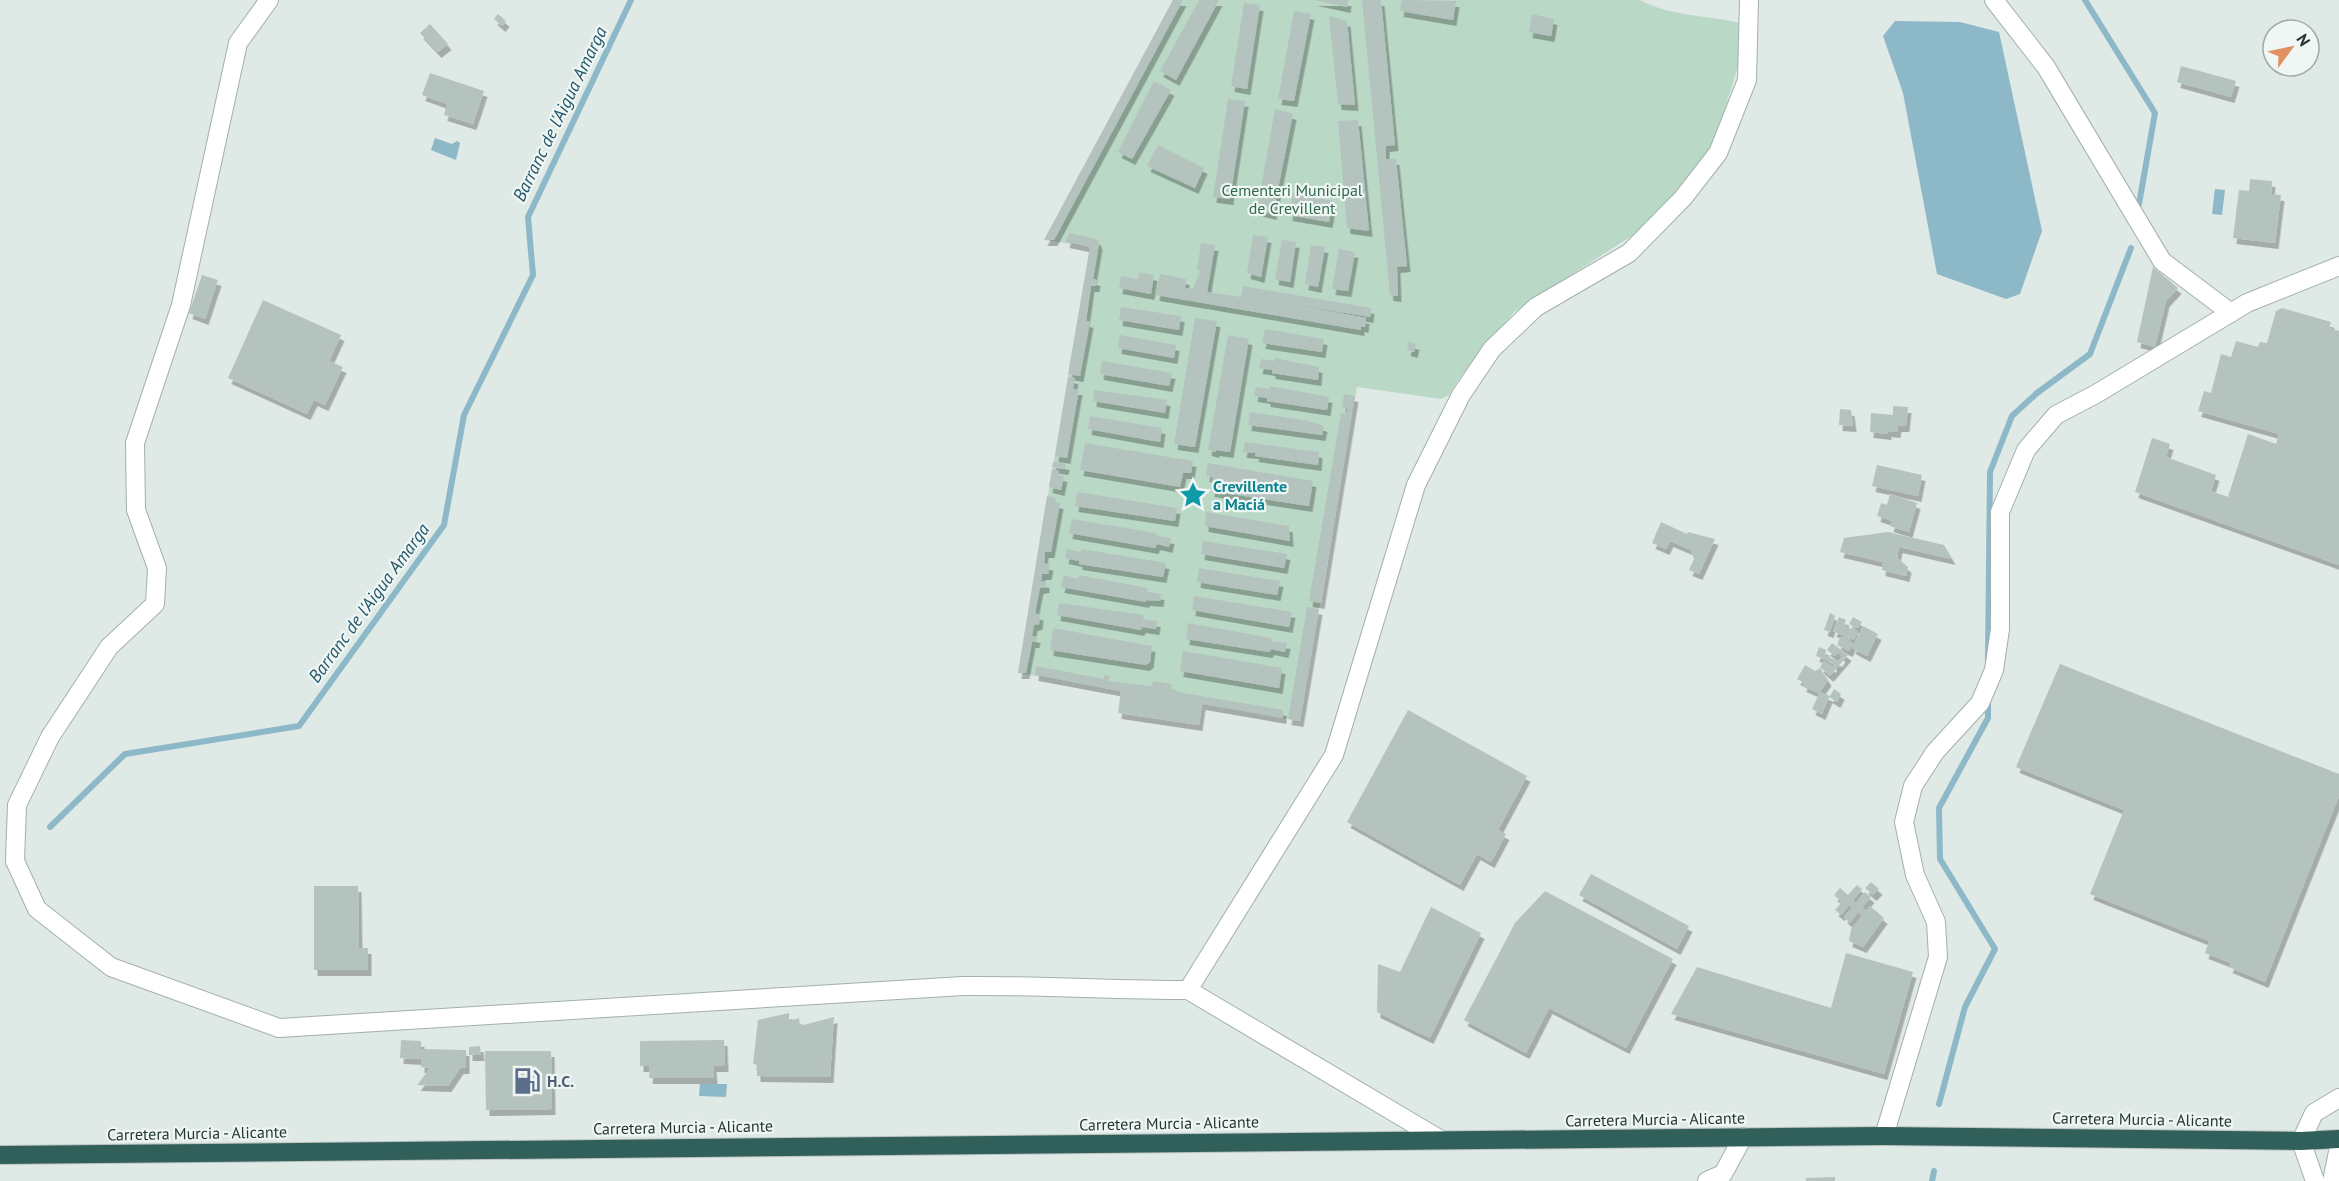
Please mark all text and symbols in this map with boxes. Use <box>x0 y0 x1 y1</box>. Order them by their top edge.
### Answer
north arrow <box>2261 18 2321 78</box>
water label: Barranc de l'Aigua Amarga <box>507 22 612 205</box>
text: N <box>2292 30 2315 50</box>
park label: Cementeri Municipal de Crevillent <box>1221 180 1363 218</box>
place label: Crevillente a Maciá <box>1213 476 1287 514</box>
place icon: Crevillente a Maciá <box>1178 480 1208 510</box>
water label: Barranc de l'Aigua Amarga <box>303 518 434 687</box>
fuel station icon: H.C. <box>512 1066 542 1096</box>
place label: H.C. <box>547 1071 574 1091</box>
street label: Carretera Murcia - Alicante <box>1565 1107 1745 1131</box>
street label: Carretera Murcia - Alicante <box>2052 1107 2232 1131</box>
street label: Carretera Murcia - Alicante <box>1079 1111 1259 1135</box>
street label: Carretera Murcia - Alicante <box>593 1115 773 1139</box>
street label: Carretera Murcia - Alicante <box>107 1121 287 1145</box>

